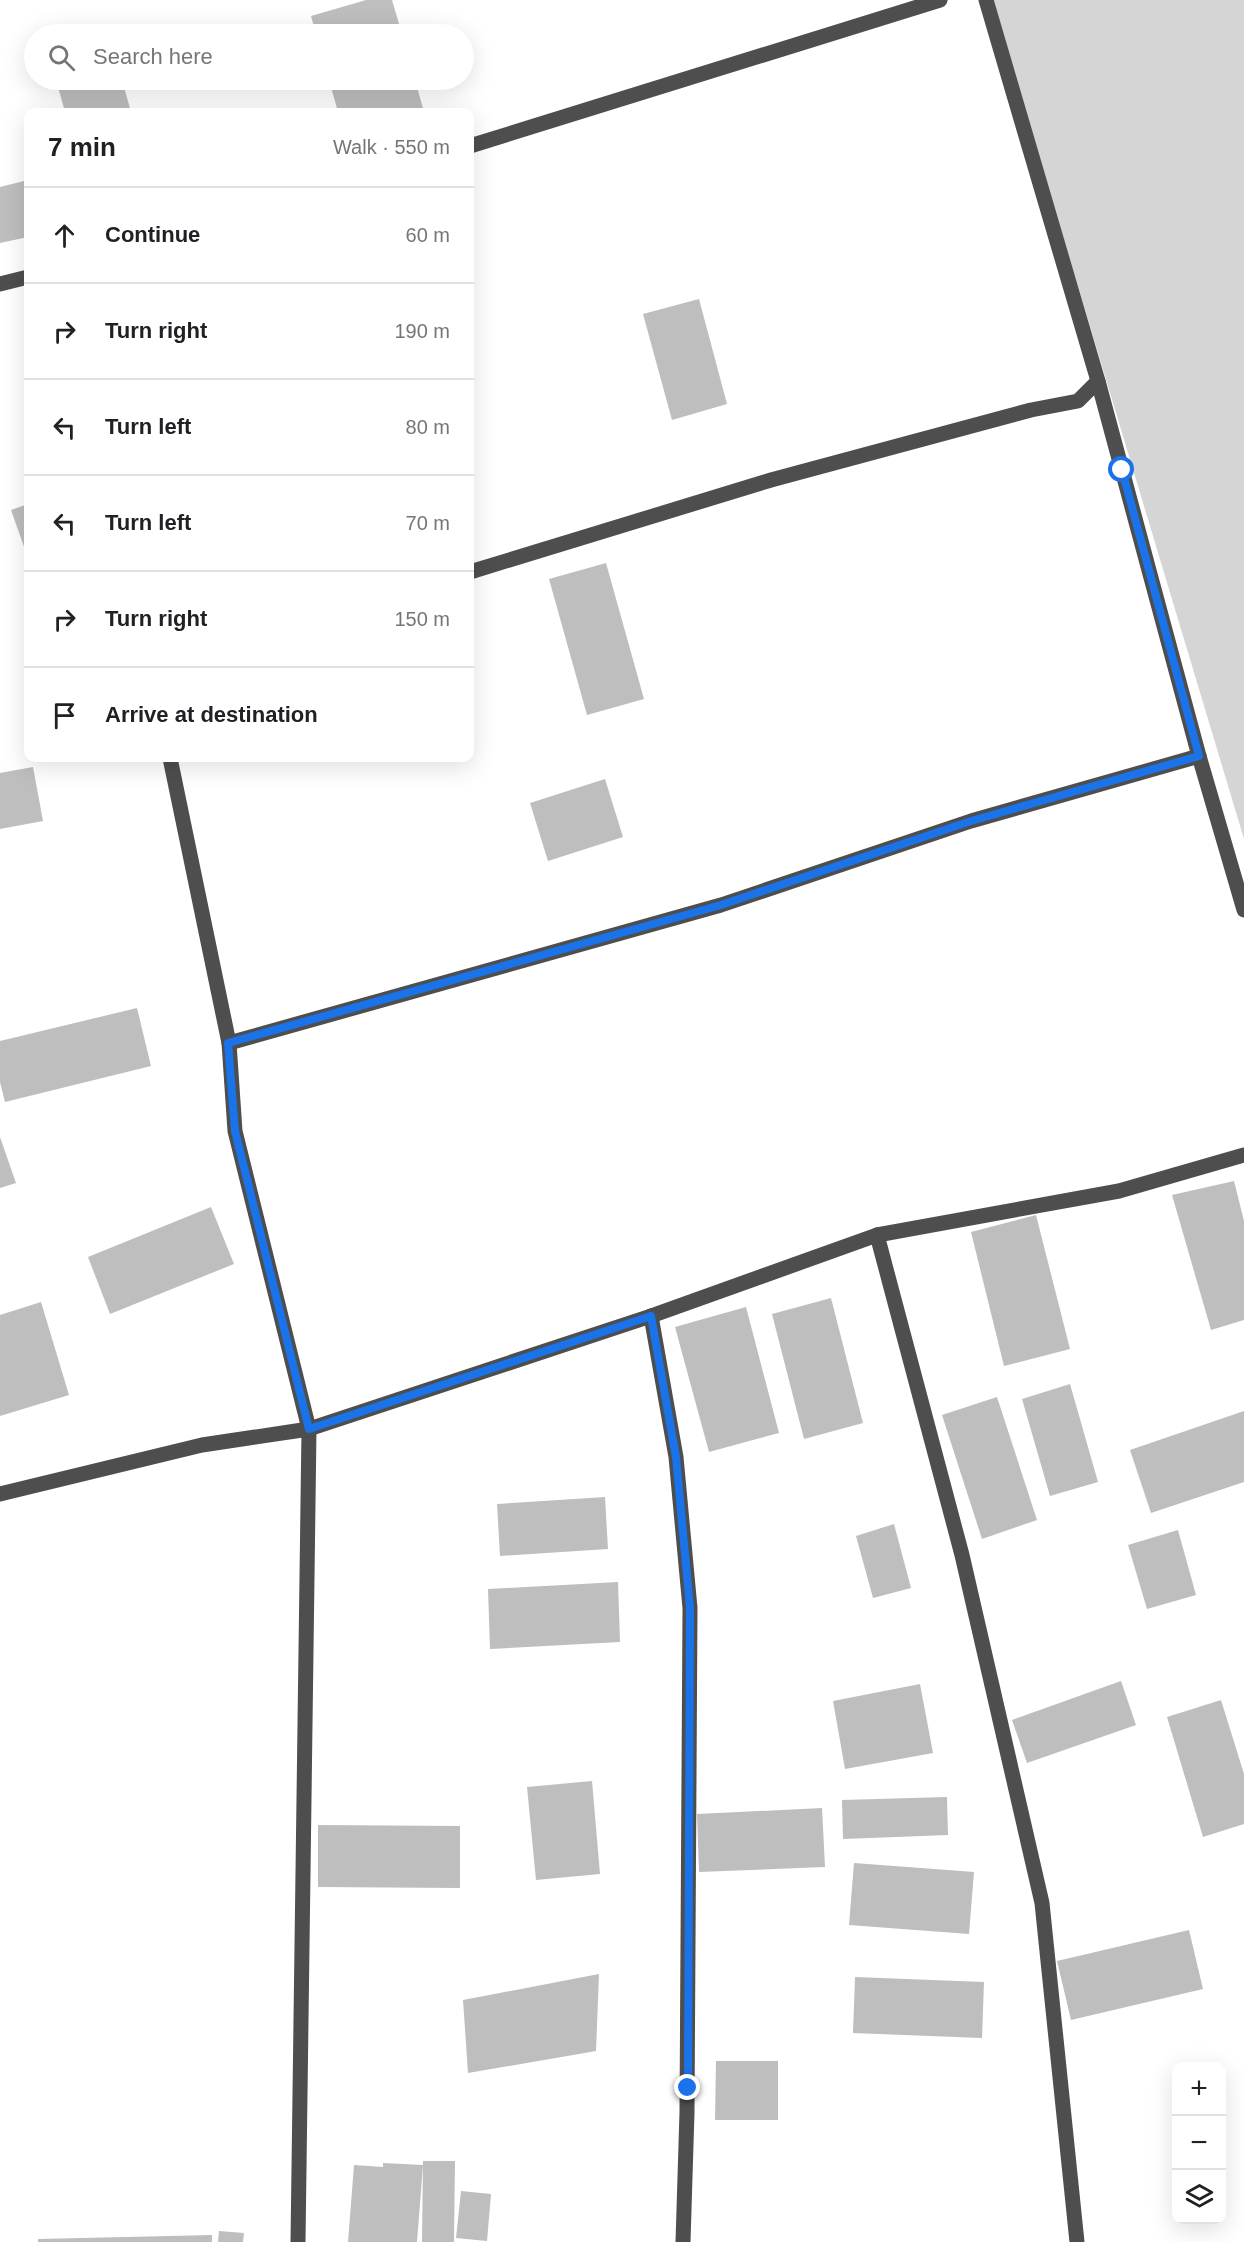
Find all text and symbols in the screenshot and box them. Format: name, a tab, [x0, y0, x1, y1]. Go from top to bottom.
search box	[24, 24, 474, 90]
icon: search	[45, 41, 78, 74]
text: Search here	[93, 44, 213, 69]
text: 7 min	[48, 132, 116, 162]
text: Walk · 550 m	[333, 136, 450, 158]
icon: ahead	[48, 219, 81, 252]
text: Continue	[105, 222, 200, 247]
text: 60 m	[406, 224, 450, 246]
icon: right	[48, 315, 81, 348]
text: Turn right	[105, 318, 207, 343]
text: 190 m	[394, 320, 450, 342]
icon: left	[48, 411, 81, 444]
text: Turn left	[105, 414, 191, 439]
text: 80 m	[406, 416, 450, 438]
route start	[1108, 456, 1134, 482]
icon: left	[48, 507, 81, 540]
text: Turn left	[105, 510, 191, 535]
text: 70 m	[406, 512, 450, 534]
icon: right	[48, 603, 81, 636]
text: Turn right	[105, 606, 207, 631]
text: 150 m	[394, 608, 450, 630]
icon: arrive	[48, 699, 81, 732]
text: Arrive at destination	[105, 702, 318, 727]
map controls	[1172, 2062, 1226, 2224]
button: +	[1172, 2062, 1226, 2116]
route end	[674, 2074, 700, 2100]
button: −	[1172, 2116, 1226, 2170]
button: layers	[1172, 2170, 1226, 2224]

